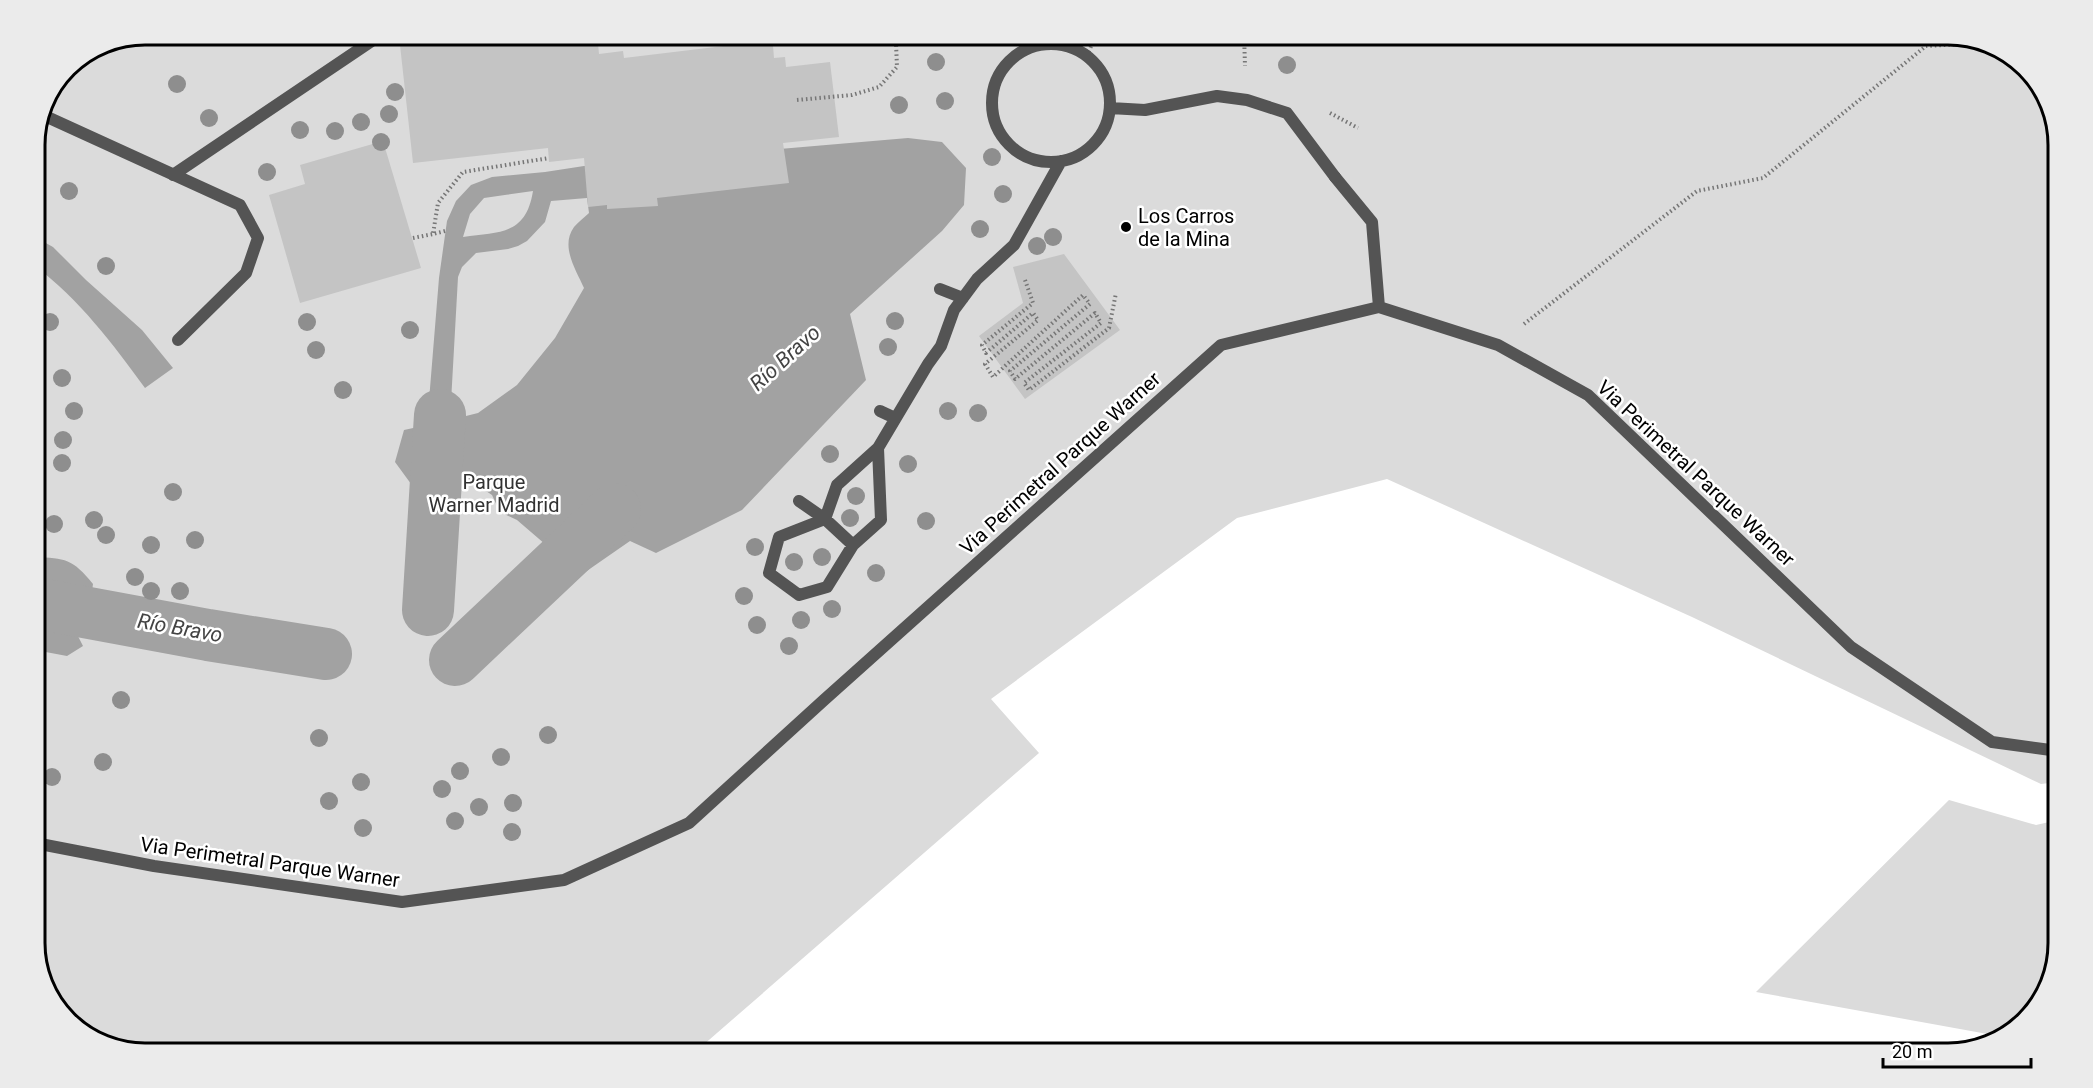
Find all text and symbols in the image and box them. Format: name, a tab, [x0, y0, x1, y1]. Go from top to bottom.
place label: Los Carros de la Mina	[1138, 204, 1234, 251]
marker: Los Carros de la Mina	[1119, 220, 1133, 234]
water label: Río Bravo	[745, 320, 825, 396]
street label: Via Perimetral Parque Warner	[955, 366, 1165, 559]
street label: Via Perimetral Parque Warner	[1592, 375, 1800, 571]
park label: Parque Warner Madrid	[428, 470, 560, 517]
water label: Río Bravo	[136, 609, 224, 647]
street label: Via Perimetral Parque Warner	[139, 832, 401, 892]
scale bar	[1883, 1031, 2032, 1069]
text: 20 m	[1892, 1041, 1932, 1062]

